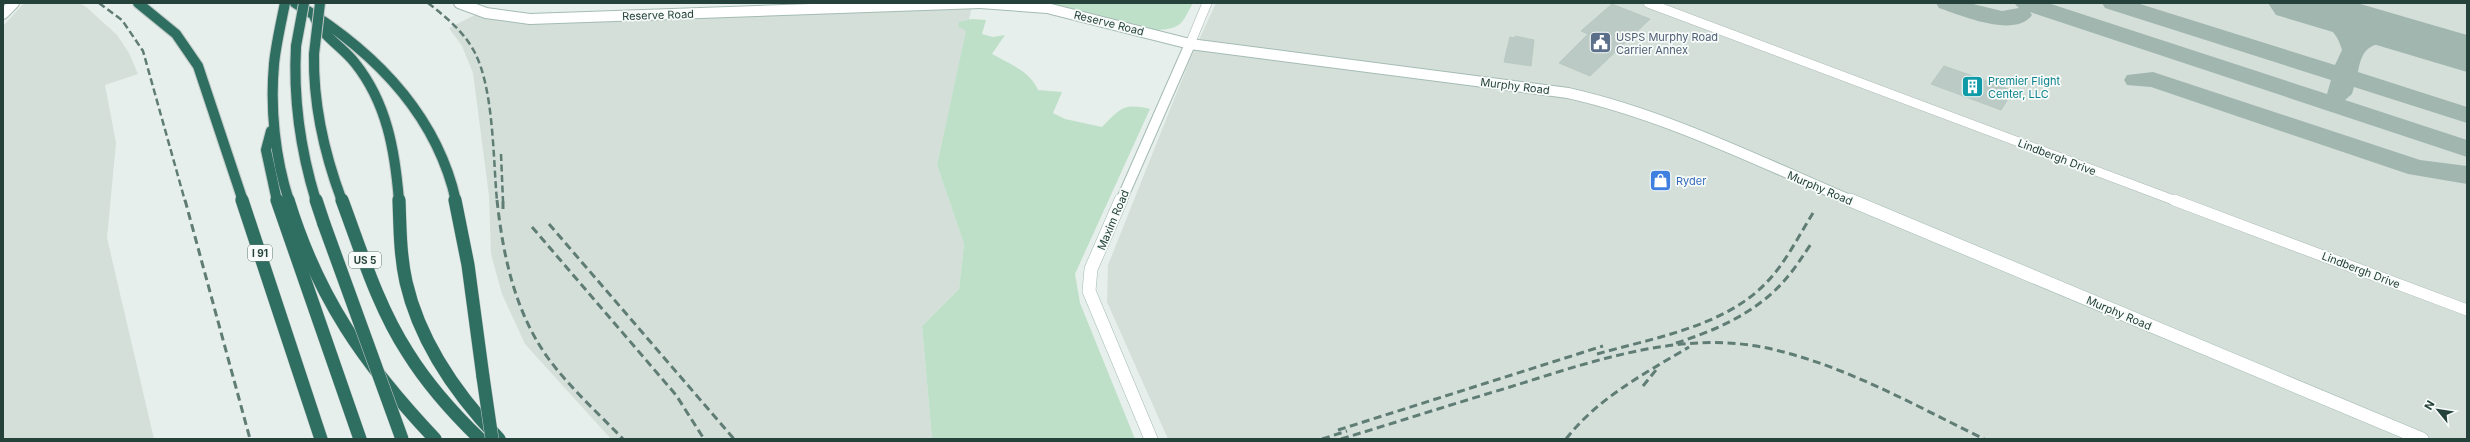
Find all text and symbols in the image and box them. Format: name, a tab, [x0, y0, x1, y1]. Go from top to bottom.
street label: Reserve Road	[622, 7, 694, 23]
street label: Reserve Road	[1072, 8, 1146, 38]
public building icon: USPS Murphy Road Carrier Annex	[1588, 30, 1614, 56]
place label: USPS Murphy Road Carrier Annex	[1616, 30, 1718, 57]
building icon: Premier Flight Center, LLC	[1959, 74, 1985, 100]
place label: Premier Flight Center, LLC	[1988, 74, 2060, 101]
street label: Murphy Road	[1480, 75, 1550, 97]
street label: Lindbergh Drive	[2016, 136, 2098, 178]
shop icon: Ryder	[1647, 168, 1673, 194]
street label: Murphy Road	[1785, 168, 1855, 208]
place label: Ryder	[1676, 174, 1706, 188]
street label: Maxim Road	[1094, 188, 1132, 252]
road number: I 91	[248, 245, 272, 261]
street label: Lindbergh Drive	[2320, 249, 2402, 291]
road number: US 5	[349, 252, 381, 268]
street label: Murphy Road	[2084, 293, 2154, 333]
north arrow	[2418, 390, 2458, 430]
text: N	[2421, 398, 2437, 412]

